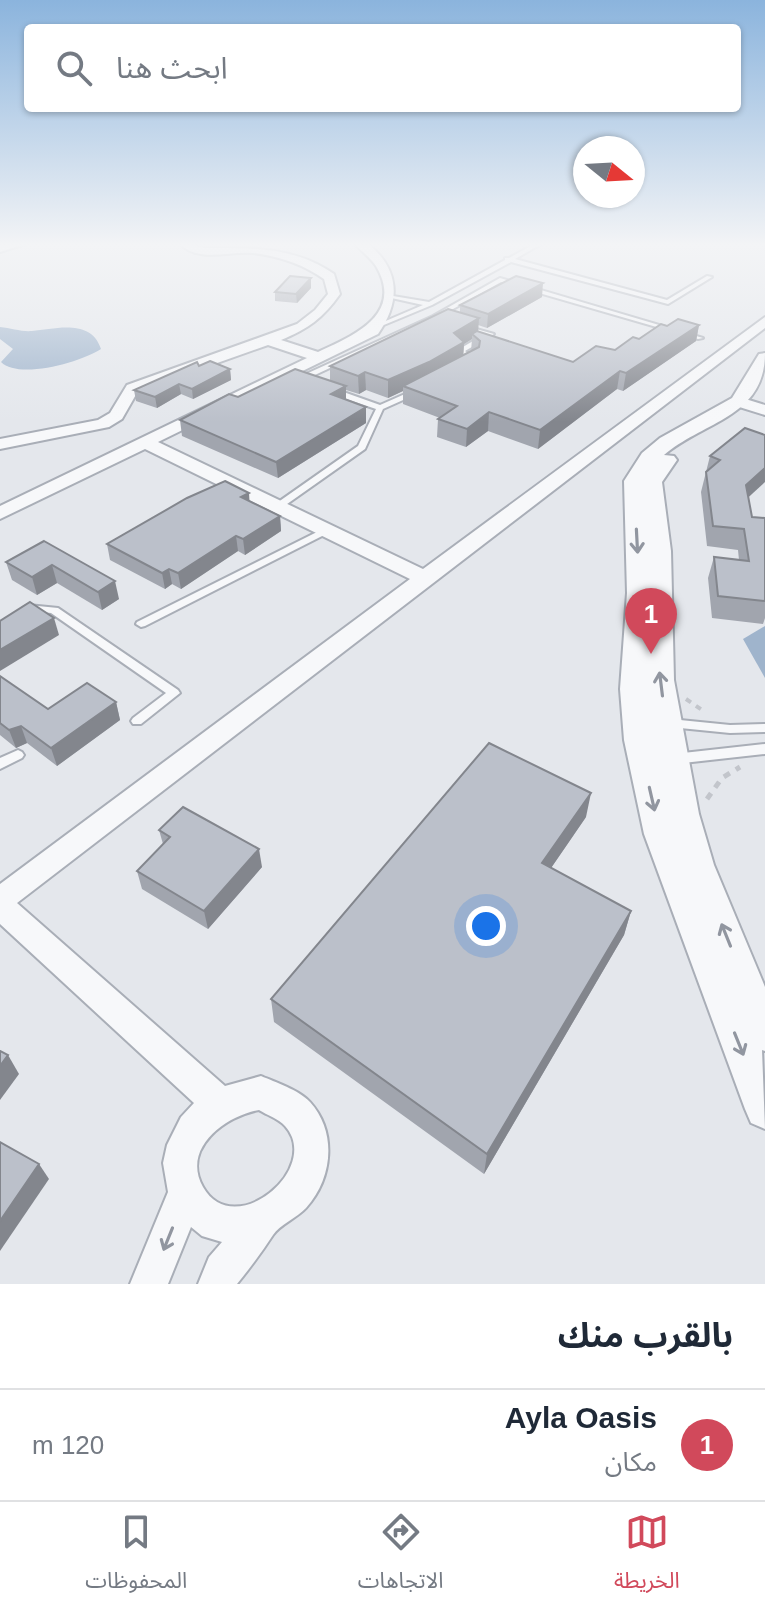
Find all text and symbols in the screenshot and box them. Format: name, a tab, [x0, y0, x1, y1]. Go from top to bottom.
search box	[24, 24, 741, 112]
icon: search	[52, 46, 96, 90]
text: ابحث هنا	[116, 51, 228, 84]
north arrow	[573, 136, 645, 208]
one-way arrow	[630, 527, 645, 554]
pin: 1	[625, 588, 677, 654]
one-way arrow	[654, 672, 669, 698]
one-way arrow	[645, 786, 660, 811]
your location	[466, 906, 506, 946]
one-way arrow	[718, 923, 732, 948]
one-way arrow	[732, 1031, 747, 1056]
one-way arrow	[160, 1226, 174, 1251]
text: بالقرب منك	[558, 1316, 733, 1354]
text: Ayla Oasis	[505, 1401, 657, 1434]
text: 120 m	[32, 1430, 104, 1460]
text: 1	[700, 1430, 714, 1460]
text: مكان	[605, 1447, 657, 1477]
tab: المحفوظات	[85, 1510, 187, 1604]
tab: الاتجاهات	[358, 1510, 444, 1604]
tab: الخريطة	[614, 1510, 680, 1604]

